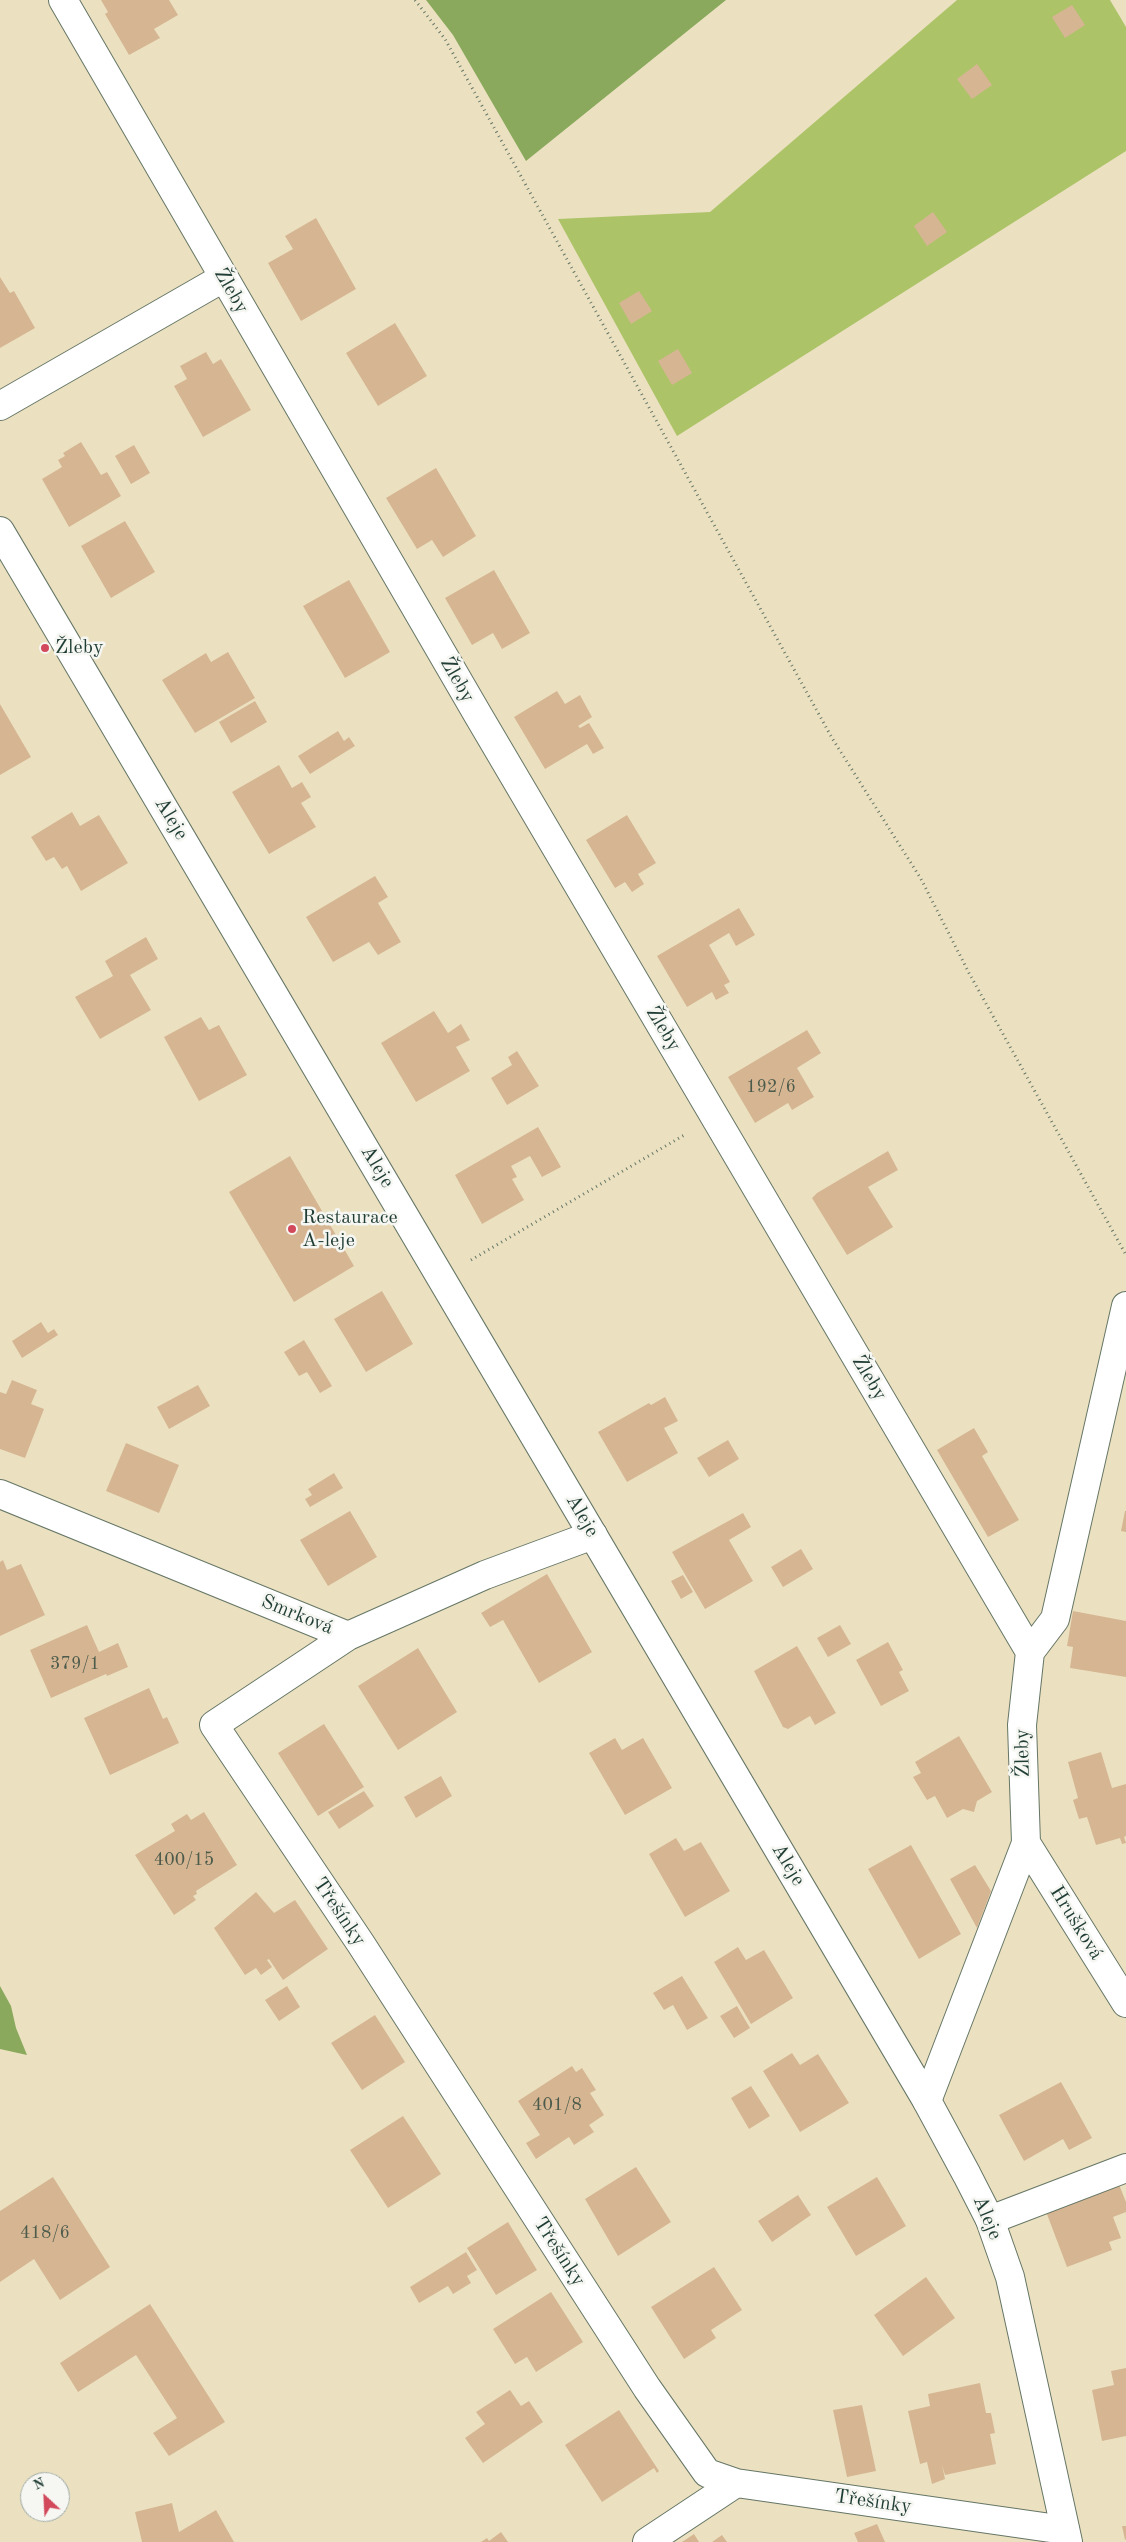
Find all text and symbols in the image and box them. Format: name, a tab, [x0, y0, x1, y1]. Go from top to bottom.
street label: Žleby	[208, 264, 254, 318]
place label: Žleby	[55, 636, 103, 660]
marker: Žleby	[39, 642, 51, 654]
street label: Žleby	[434, 653, 480, 707]
street label: Aleje	[149, 793, 193, 845]
street label: Žleby	[640, 1002, 686, 1056]
house number: 192/6	[746, 1076, 796, 1098]
street label: Aleje	[355, 1141, 399, 1193]
place label: Restaurace A-leje	[302, 1206, 398, 1253]
marker: Restaurace A-leje	[286, 1223, 298, 1235]
street label: Žleby	[846, 1351, 892, 1405]
street label: Aleje	[560, 1490, 604, 1542]
street label: Smrková	[257, 1590, 337, 1640]
house number: 379/1	[50, 1653, 100, 1675]
street label: Žleby	[1011, 1729, 1035, 1777]
street label: Aleje	[766, 1839, 810, 1891]
house number: 400/15	[154, 1849, 214, 1871]
street label: Třešínky	[307, 1873, 371, 1951]
street label: Hrušková	[1044, 1882, 1108, 1964]
house number: 401/8	[532, 2094, 582, 2116]
street label: Aleje	[967, 2192, 1007, 2244]
street label: Třešínky	[528, 2213, 590, 2291]
house number: 418/6	[20, 2222, 70, 2244]
north arrow	[20, 2472, 70, 2522]
text: N	[31, 2476, 47, 2493]
street label: Třešínky	[833, 2485, 913, 2519]

